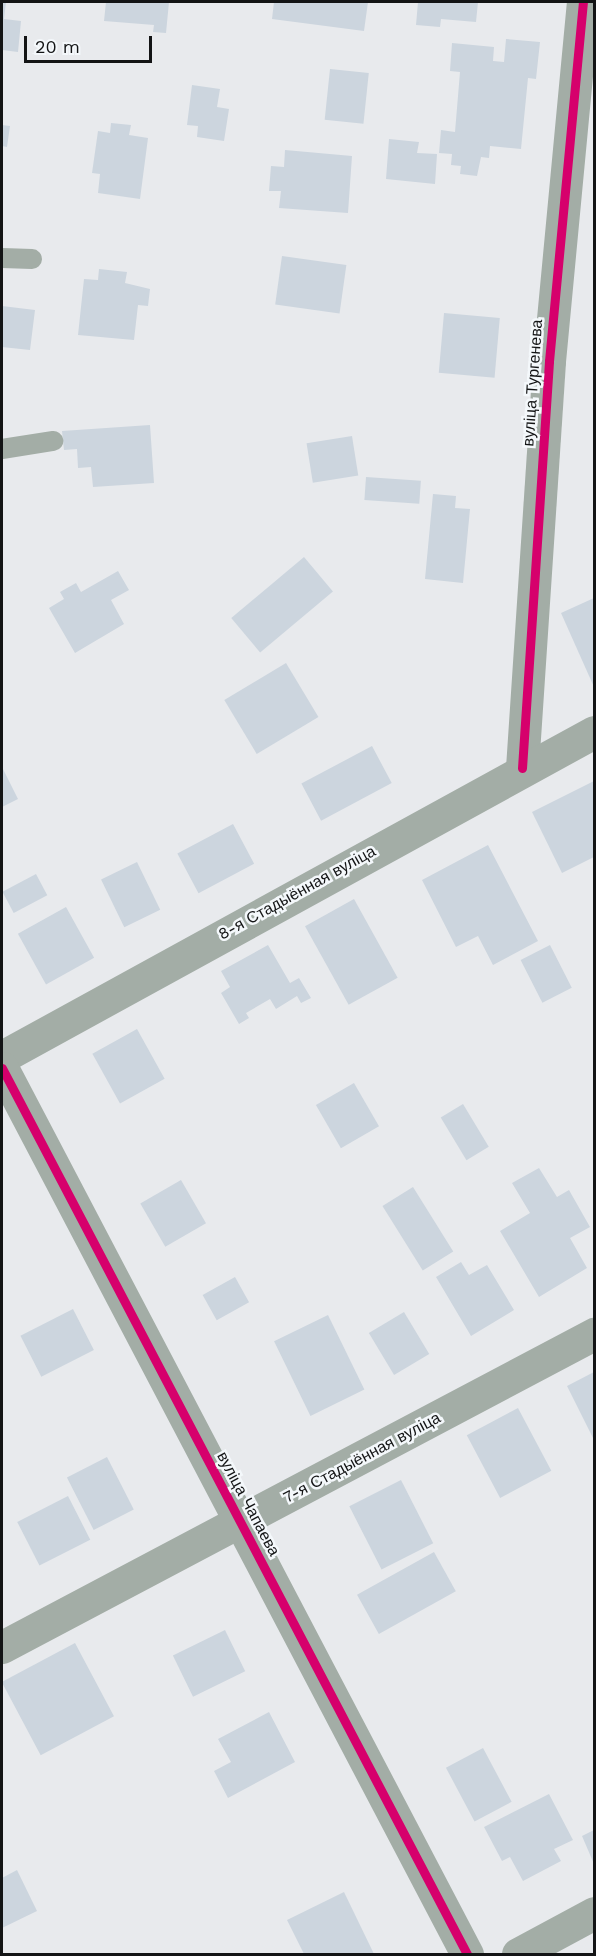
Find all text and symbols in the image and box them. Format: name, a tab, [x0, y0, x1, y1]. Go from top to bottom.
scale bar	[27, 24, 154, 62]
text: 20 m	[35, 36, 80, 57]
street label: вуліца Тургенева	[519, 319, 547, 447]
street label: 8-я Стадыённая вуліца	[215, 842, 379, 944]
street label: 7-я Стадыённая вуліца	[280, 1408, 444, 1508]
street label: вуліца Чапаева	[212, 1449, 284, 1559]

